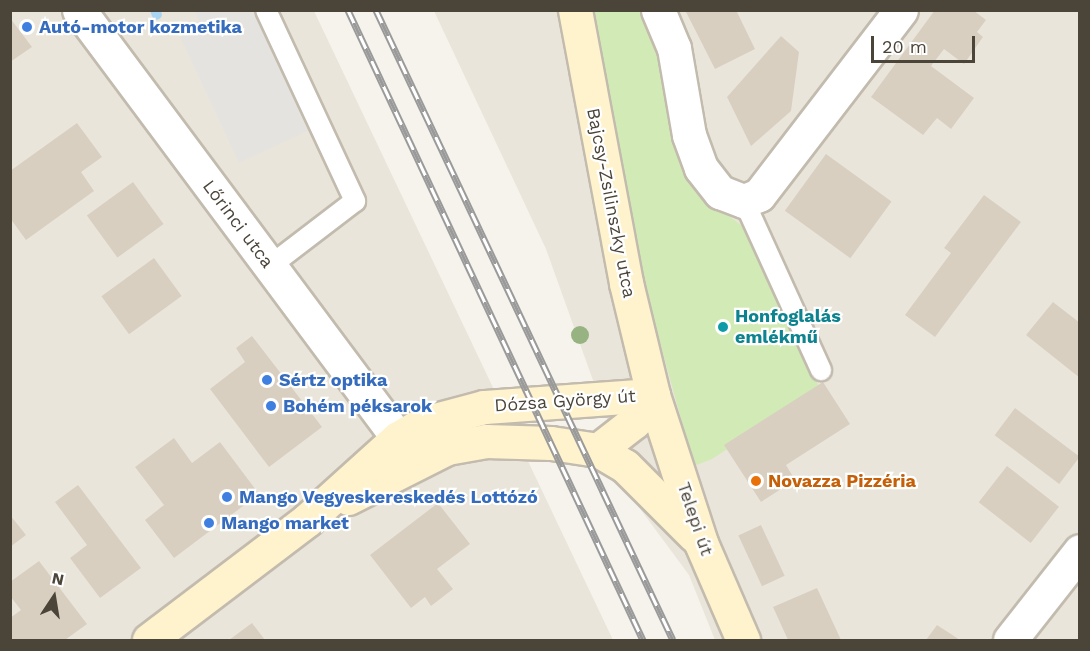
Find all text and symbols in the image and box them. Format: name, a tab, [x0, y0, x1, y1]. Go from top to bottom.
place label: Autó-motor kozmetika	[39, 16, 242, 38]
marker: Autó-motor kozmetika	[20, 20, 34, 34]
scale bar	[874, 24, 978, 62]
text: 20 m	[882, 36, 927, 57]
street label: Bajcsy-Zsilinszky utca	[582, 106, 640, 300]
street label: Lőrinci utca	[198, 176, 278, 272]
place label: Honfoglalás emlékmű	[735, 306, 841, 348]
marker: Honfoglalás emlékmű	[716, 320, 730, 334]
place label: Sértz optika	[279, 369, 388, 391]
marker: Sértz optika	[260, 373, 274, 387]
street label: Dózsa György út	[493, 385, 637, 417]
place label: Bohém péksarok	[283, 395, 432, 417]
marker: Bohém péksarok	[264, 399, 278, 413]
place label: Novazza Pizzéria	[768, 470, 916, 492]
marker: Novazza Pizzéria	[749, 474, 763, 488]
street label: Telepi út	[672, 480, 718, 558]
place label: Mango Vegyeskereskedés Lottózó	[239, 486, 538, 508]
marker: Mango Vegyeskereskedés Lottózó	[220, 490, 234, 504]
place label: Mango market	[221, 512, 349, 534]
marker: Mango market	[202, 516, 216, 530]
north arrow	[24, 567, 84, 627]
text: N	[50, 568, 66, 589]

